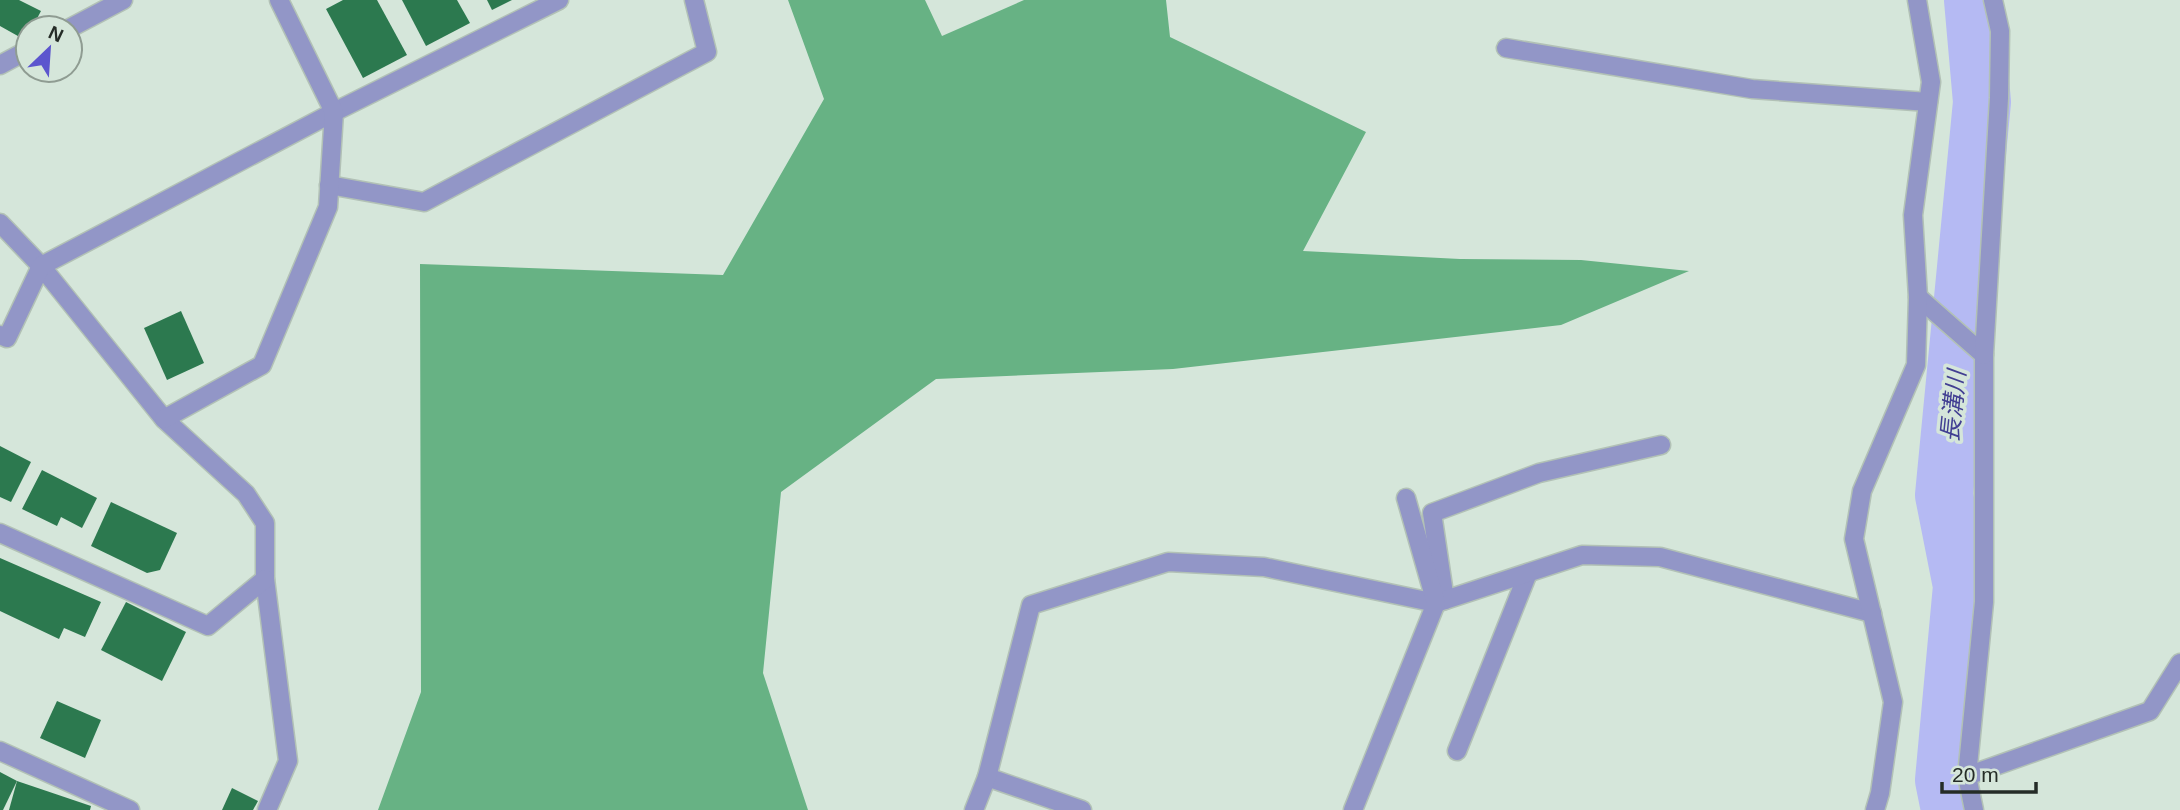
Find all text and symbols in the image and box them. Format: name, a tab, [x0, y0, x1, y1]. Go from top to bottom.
north arrow	[14, 14, 84, 84]
text: N	[45, 22, 67, 46]
water label: 長溝川	[1936, 366, 1971, 443]
scale bar	[1942, 750, 2036, 794]
text: 20 m	[1952, 763, 1999, 786]

